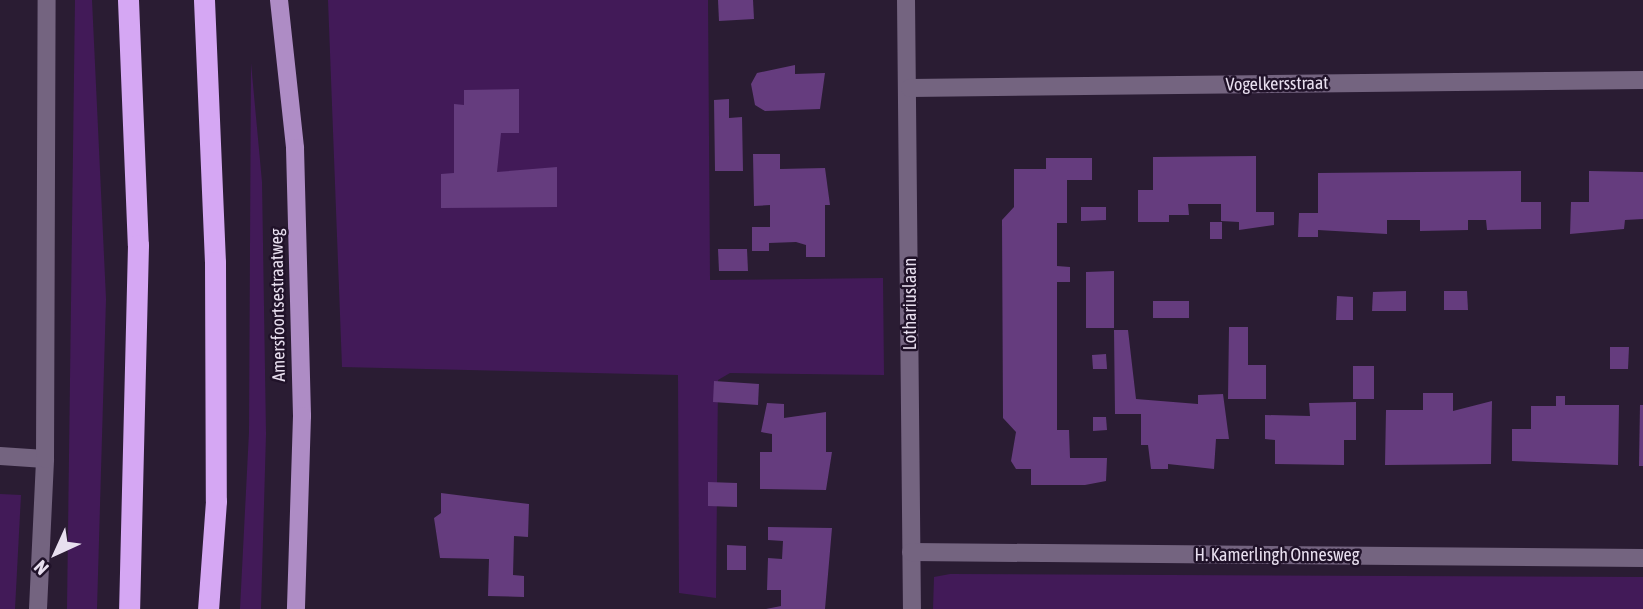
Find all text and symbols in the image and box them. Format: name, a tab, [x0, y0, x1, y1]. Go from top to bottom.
street label: Vogelkersstraat	[1225, 72, 1329, 96]
street label: Amersfoortsestraatweg	[266, 228, 290, 382]
street label: Lothariuslaan	[899, 258, 921, 350]
north arrow	[21, 518, 91, 588]
street label: H. Kamerlingh Onnesweg	[1195, 544, 1359, 566]
text: N	[29, 556, 53, 580]

